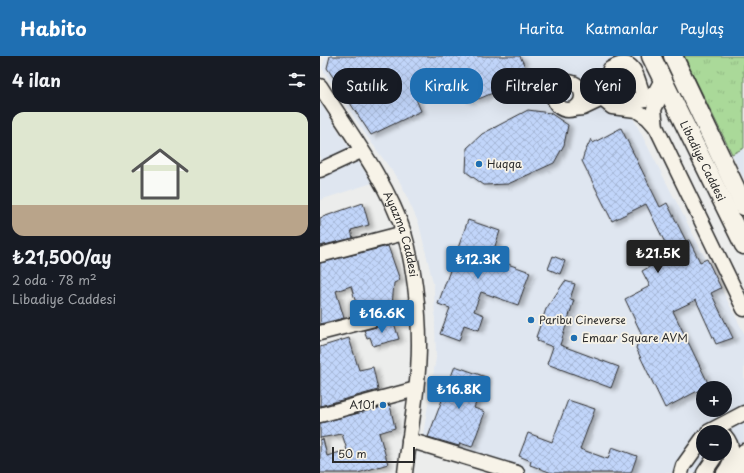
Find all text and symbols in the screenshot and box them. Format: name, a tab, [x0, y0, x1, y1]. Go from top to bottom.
text: Habito	[20, 14, 87, 42]
text: Harita	[519, 18, 564, 39]
text: Katmanlar	[586, 18, 658, 39]
text: Paylaş	[680, 18, 724, 39]
text: 4 ilan	[12, 67, 61, 93]
chip: Satılık	[332, 68, 402, 104]
chip: Kiralık	[410, 68, 483, 104]
chip: Filtreler	[491, 68, 572, 104]
chip: Yeni	[580, 68, 636, 104]
icon: filters	[286, 69, 308, 91]
street label: Libadiye Caddesi	[676, 117, 730, 204]
icon: home	[124, 138, 196, 210]
place label: Huqqa	[487, 155, 522, 172]
marker: Huqqa	[474, 159, 484, 169]
street label: Ayazma Caddesi	[379, 188, 423, 278]
pin: ₺21.5K	[625, 240, 691, 274]
text: ₺21.5K	[635, 243, 681, 262]
text: ₺21,500/ay	[12, 244, 111, 270]
pin: ₺12.3K	[445, 246, 511, 280]
text: ₺12.3K	[455, 249, 501, 268]
text: 2 oda · 78 m²	[12, 270, 97, 289]
text: Libadiye Caddesi	[12, 289, 116, 308]
pin: ₺16.6K	[349, 300, 415, 334]
text: ₺16.6K	[359, 303, 405, 322]
place label: Paribu Cineverse	[539, 311, 626, 328]
marker: Paribu Cineverse	[526, 315, 536, 325]
place label: Emaar Square AVM	[582, 329, 688, 346]
marker: Emaar Square AVM	[569, 333, 579, 343]
pin: ₺16.8K	[426, 376, 492, 410]
text: ₺16.8K	[436, 379, 482, 398]
map controls	[696, 381, 732, 461]
button: +	[696, 381, 732, 417]
place label: A101	[350, 396, 375, 413]
marker: A101	[378, 400, 388, 410]
button: −	[696, 425, 732, 461]
scale bar	[332, 445, 415, 464]
text: 50 m	[338, 445, 367, 462]

